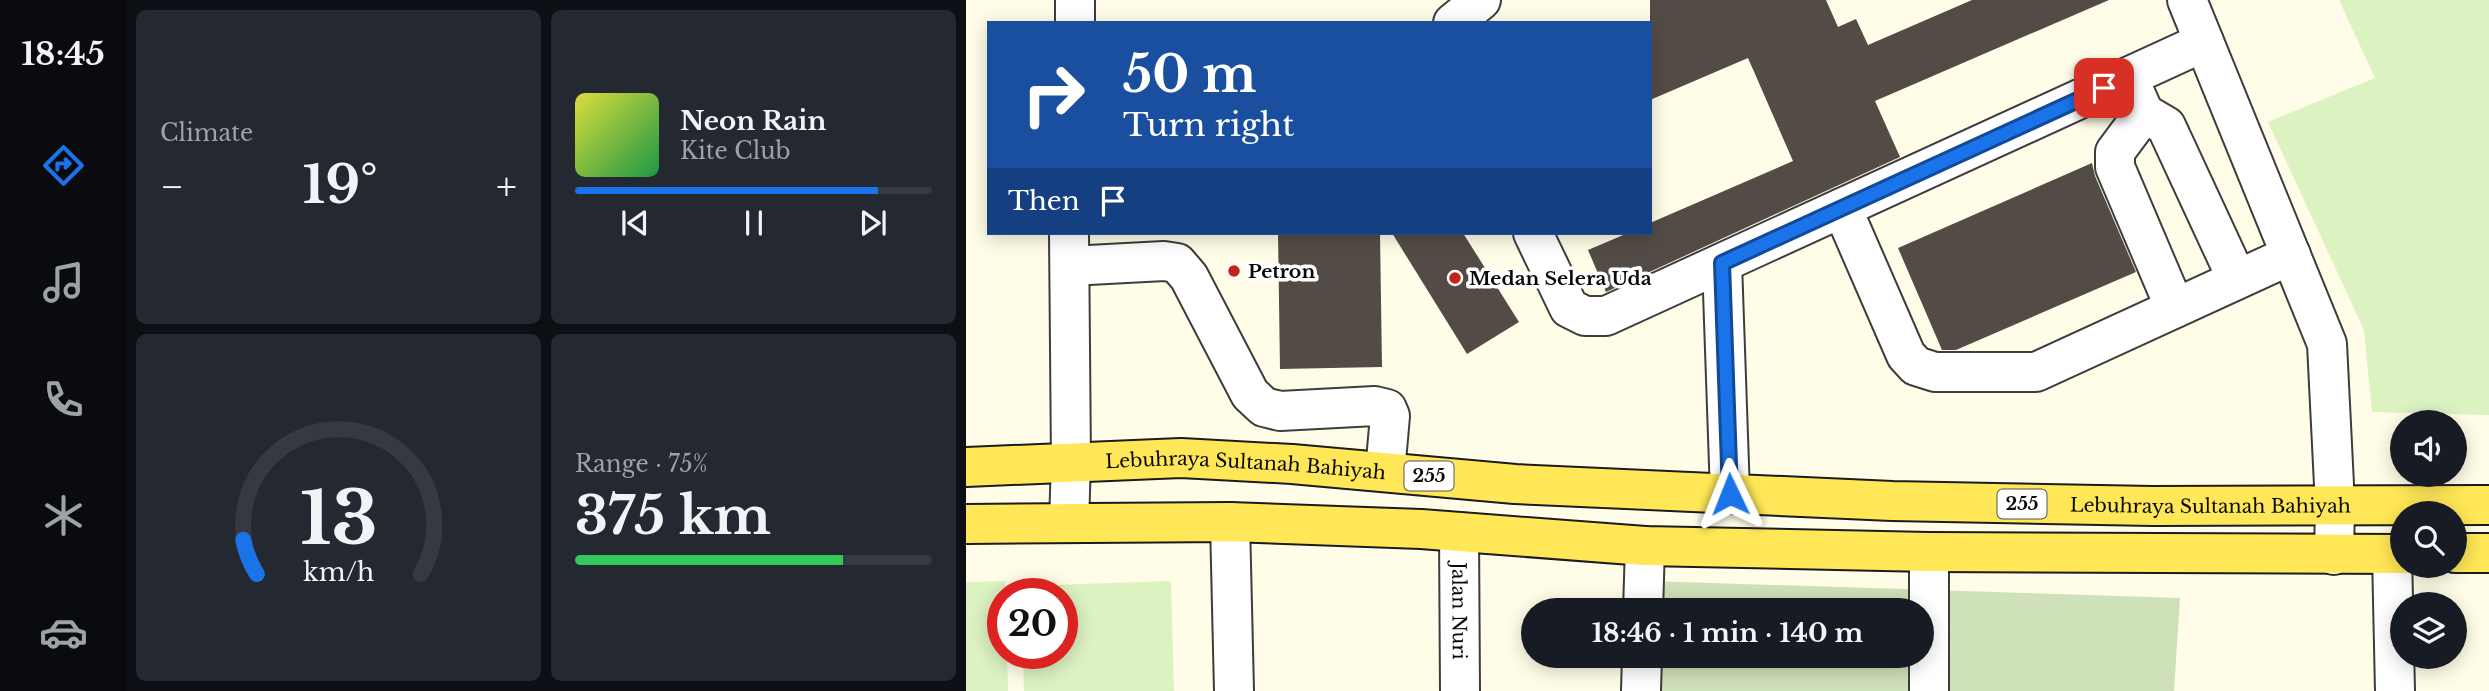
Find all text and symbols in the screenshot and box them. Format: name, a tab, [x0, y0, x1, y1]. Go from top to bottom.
text: 18:45	[21, 34, 105, 74]
text: 50 m	[1123, 44, 1256, 105]
icon: right	[1008, 49, 1099, 140]
pin	[2074, 58, 2134, 118]
icon: arrive	[2085, 69, 2123, 107]
text: Neon Rain	[680, 105, 826, 137]
text: Turn right	[1123, 105, 1294, 145]
text: Climate	[160, 119, 253, 147]
text: Kite Club	[680, 137, 791, 165]
icon: directions	[39, 141, 88, 190]
text: 19°	[303, 153, 378, 217]
text: −	[160, 163, 184, 210]
text: +	[496, 163, 517, 210]
icon: arrive	[1094, 182, 1132, 220]
text: Then	[1008, 185, 1080, 217]
icon: previous	[616, 204, 654, 242]
icon: pause	[735, 204, 773, 242]
icon: next	[854, 204, 892, 242]
icon: music	[39, 258, 88, 307]
place label: Petron	[1248, 260, 1315, 283]
marker: Petron	[1226, 263, 1242, 279]
place label: Medan Selera Uda	[1469, 267, 1652, 290]
marker: Medan Selera Uda	[1447, 270, 1463, 286]
icon: phone	[39, 375, 88, 424]
map controls	[2390, 410, 2467, 669]
button: sound	[2390, 410, 2467, 487]
street label: Lebuhraya Sultanah Bahiyah	[1105, 446, 1387, 484]
text: Range · 75%	[575, 450, 708, 478]
position arrow	[1693, 457, 1767, 531]
road number: 255	[1404, 462, 1454, 490]
text: 13	[299, 473, 378, 564]
text: 375 km	[575, 484, 771, 548]
road number: 255	[1998, 490, 2046, 518]
icon: climate	[39, 491, 88, 540]
street label: Lebuhraya Sultanah Bahiyah	[2070, 493, 2351, 518]
button: search	[2390, 501, 2467, 578]
text: km/h	[303, 556, 374, 587]
street label: Jalan Nuri	[1448, 559, 1471, 660]
speed limit sign: 20	[987, 578, 1078, 669]
button: layers	[2390, 592, 2467, 669]
icon: car	[39, 608, 88, 657]
text: 18:46 · 1 min · 140 m	[1592, 617, 1863, 649]

